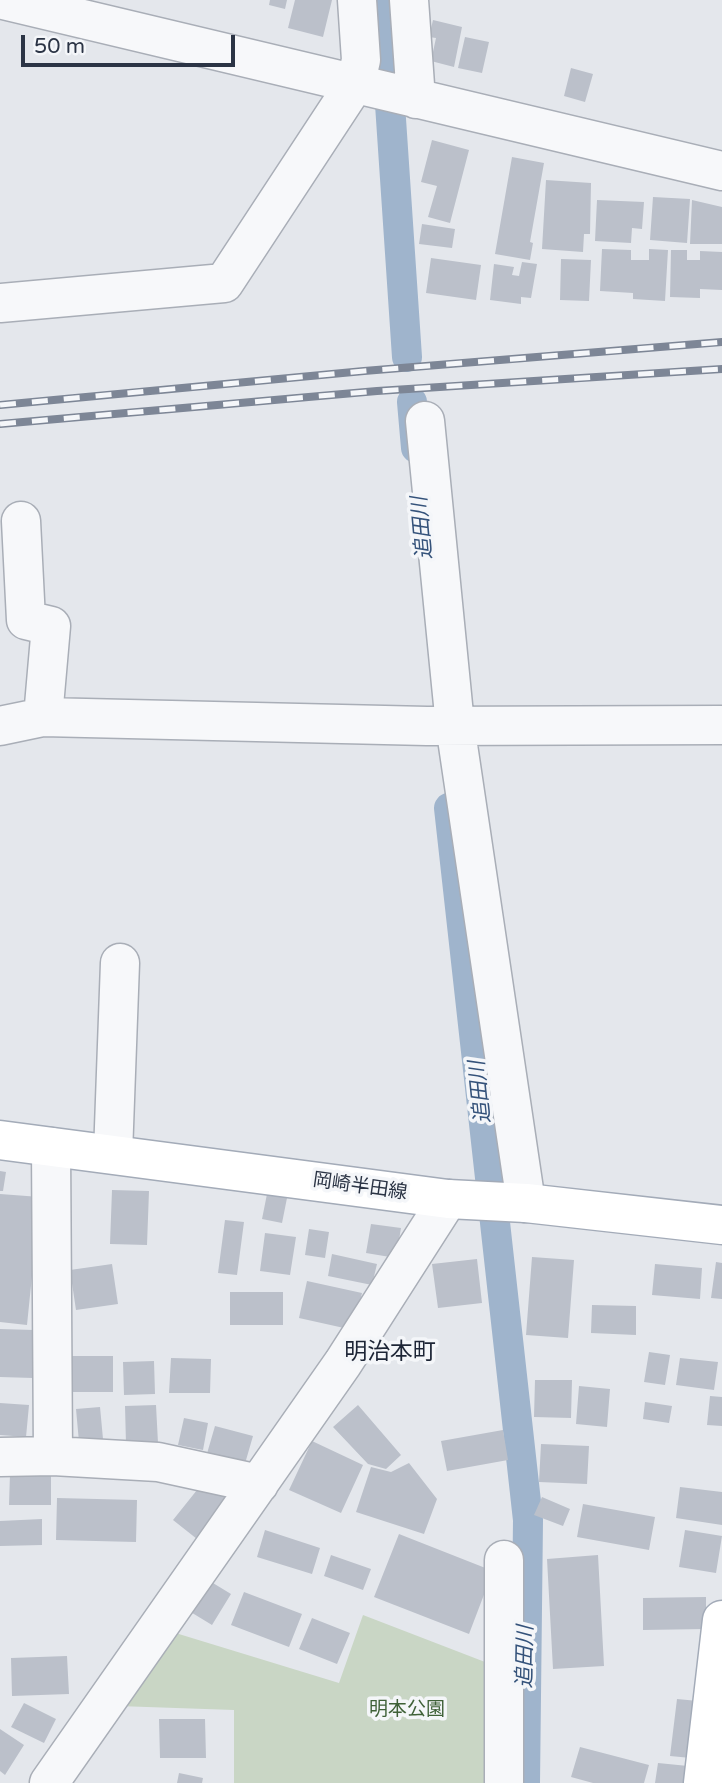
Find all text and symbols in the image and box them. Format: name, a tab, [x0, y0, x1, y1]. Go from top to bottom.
scale bar	[24, 21, 238, 65]
text: 50 m	[34, 34, 85, 59]
water label: 追田川	[408, 496, 438, 560]
water label: 追田川	[465, 1059, 497, 1125]
street label: 岡崎半田線	[311, 1169, 409, 1205]
district label: 明治本町	[344, 1339, 436, 1367]
water label: 追田川	[513, 1625, 539, 1689]
park label: 明本公園	[369, 1699, 445, 1721]

